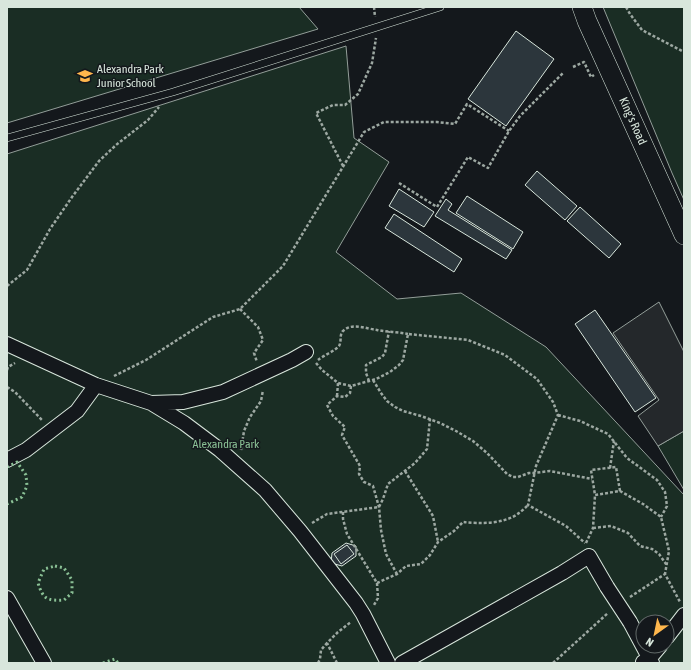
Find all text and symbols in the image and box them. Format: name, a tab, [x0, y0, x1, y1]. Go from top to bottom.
place label: Alexandra Park Junior School	[97, 62, 164, 90]
school or university icon: Alexandra Park Junior School	[76, 67, 94, 85]
street label: King's Road	[616, 95, 650, 147]
park label: Alexandra Park	[193, 437, 260, 451]
north arrow	[635, 614, 675, 654]
text: N	[644, 636, 656, 649]

